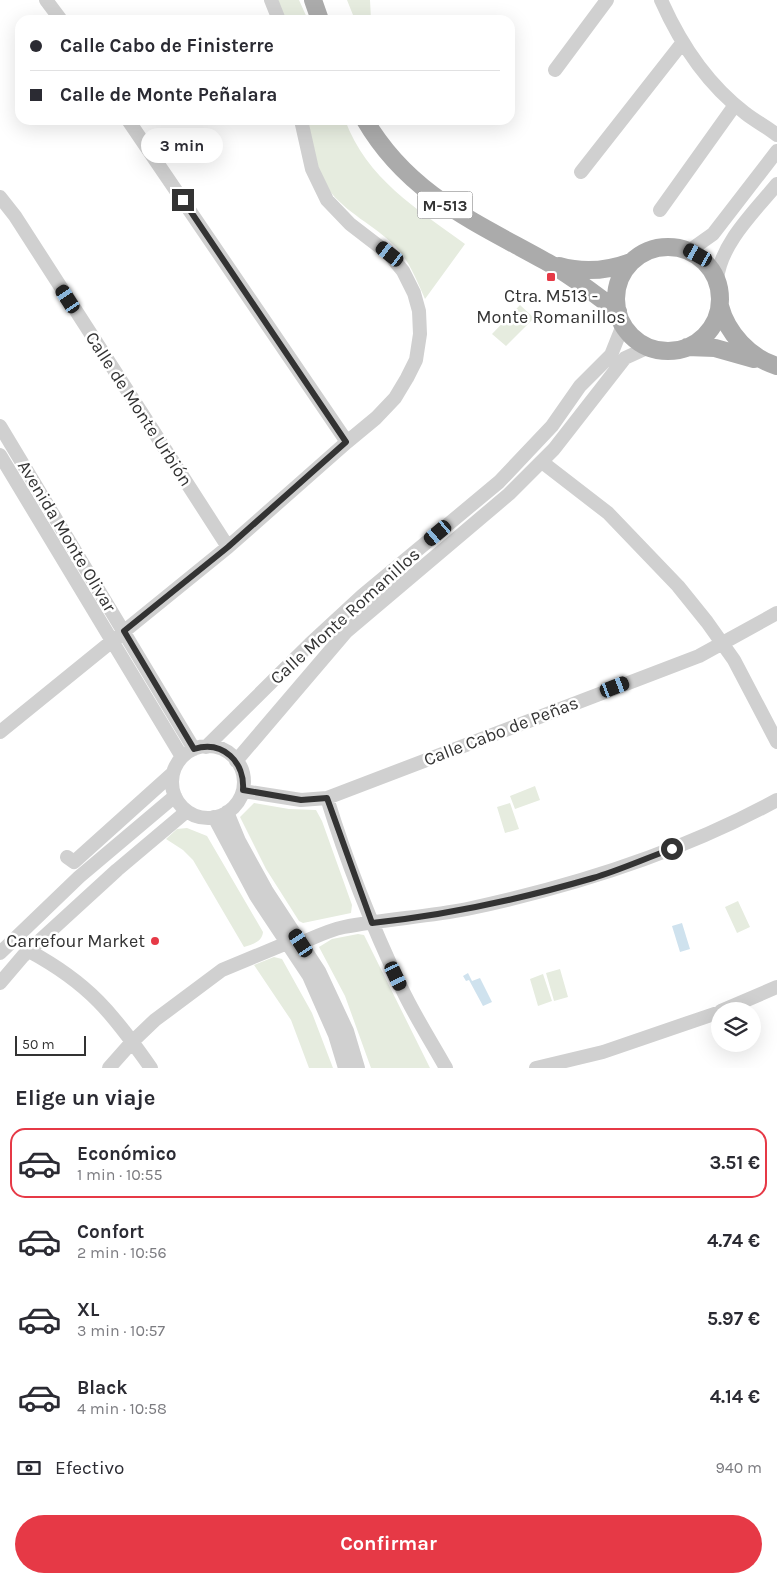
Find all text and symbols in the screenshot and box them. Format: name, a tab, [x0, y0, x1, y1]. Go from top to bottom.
text: Calle Cabo de Finisterre	[60, 35, 274, 57]
text: Calle de Monte Peñalara	[60, 84, 277, 106]
callout: 3 min	[142, 128, 224, 162]
text: 3 min	[160, 136, 204, 155]
route end	[172, 189, 194, 211]
road number: M-513	[418, 192, 472, 218]
car	[373, 239, 406, 269]
car	[681, 241, 714, 269]
marker: Ctra. M513 - Monte Romanillos	[545, 271, 557, 283]
car	[53, 282, 82, 316]
place label: Ctra. M513 - Monte Romanillos	[476, 285, 626, 328]
street label: Calle de Monte Urbión	[81, 328, 197, 490]
street label: Avenida Monte Olivar	[13, 456, 121, 616]
car	[421, 518, 454, 548]
street label: Calle Monte Romanillos	[266, 543, 424, 689]
car	[598, 675, 631, 699]
street label: Calle Cabo de Peñas	[421, 691, 581, 771]
route start	[661, 838, 683, 860]
car	[286, 926, 315, 960]
place label: Carrefour Market	[6, 930, 145, 952]
marker: Carrefour Market	[149, 935, 161, 947]
car	[382, 959, 409, 993]
map controls	[711, 1002, 761, 1052]
button: layers	[711, 1002, 761, 1052]
scale bar	[15, 1033, 86, 1056]
text: 50 m	[22, 1036, 55, 1053]
text: Elige un viaje	[15, 1085, 155, 1111]
icon: car	[17, 1141, 62, 1186]
text: Económico	[77, 1143, 177, 1165]
text: 3.51 €	[709, 1152, 760, 1174]
text: 1 min · 10:55	[77, 1165, 162, 1184]
icon: car	[17, 1219, 62, 1264]
text: Confort	[77, 1221, 144, 1243]
text: 4.74 €	[707, 1230, 760, 1252]
text: 2 min · 10:56	[77, 1243, 167, 1262]
icon: car	[17, 1297, 62, 1342]
text: XL	[77, 1299, 99, 1321]
text: 5.97 €	[707, 1308, 760, 1330]
text: 3 min · 10:57	[77, 1321, 165, 1340]
icon: car	[17, 1375, 62, 1420]
text: Black	[77, 1377, 128, 1399]
text: 4.14 €	[710, 1386, 760, 1408]
text: 4 min · 10:58	[77, 1399, 167, 1418]
icon: cash	[15, 1454, 43, 1482]
text: Efectivo	[55, 1457, 124, 1479]
text: 940 m	[716, 1458, 762, 1477]
button: Confirmar	[15, 1515, 762, 1573]

